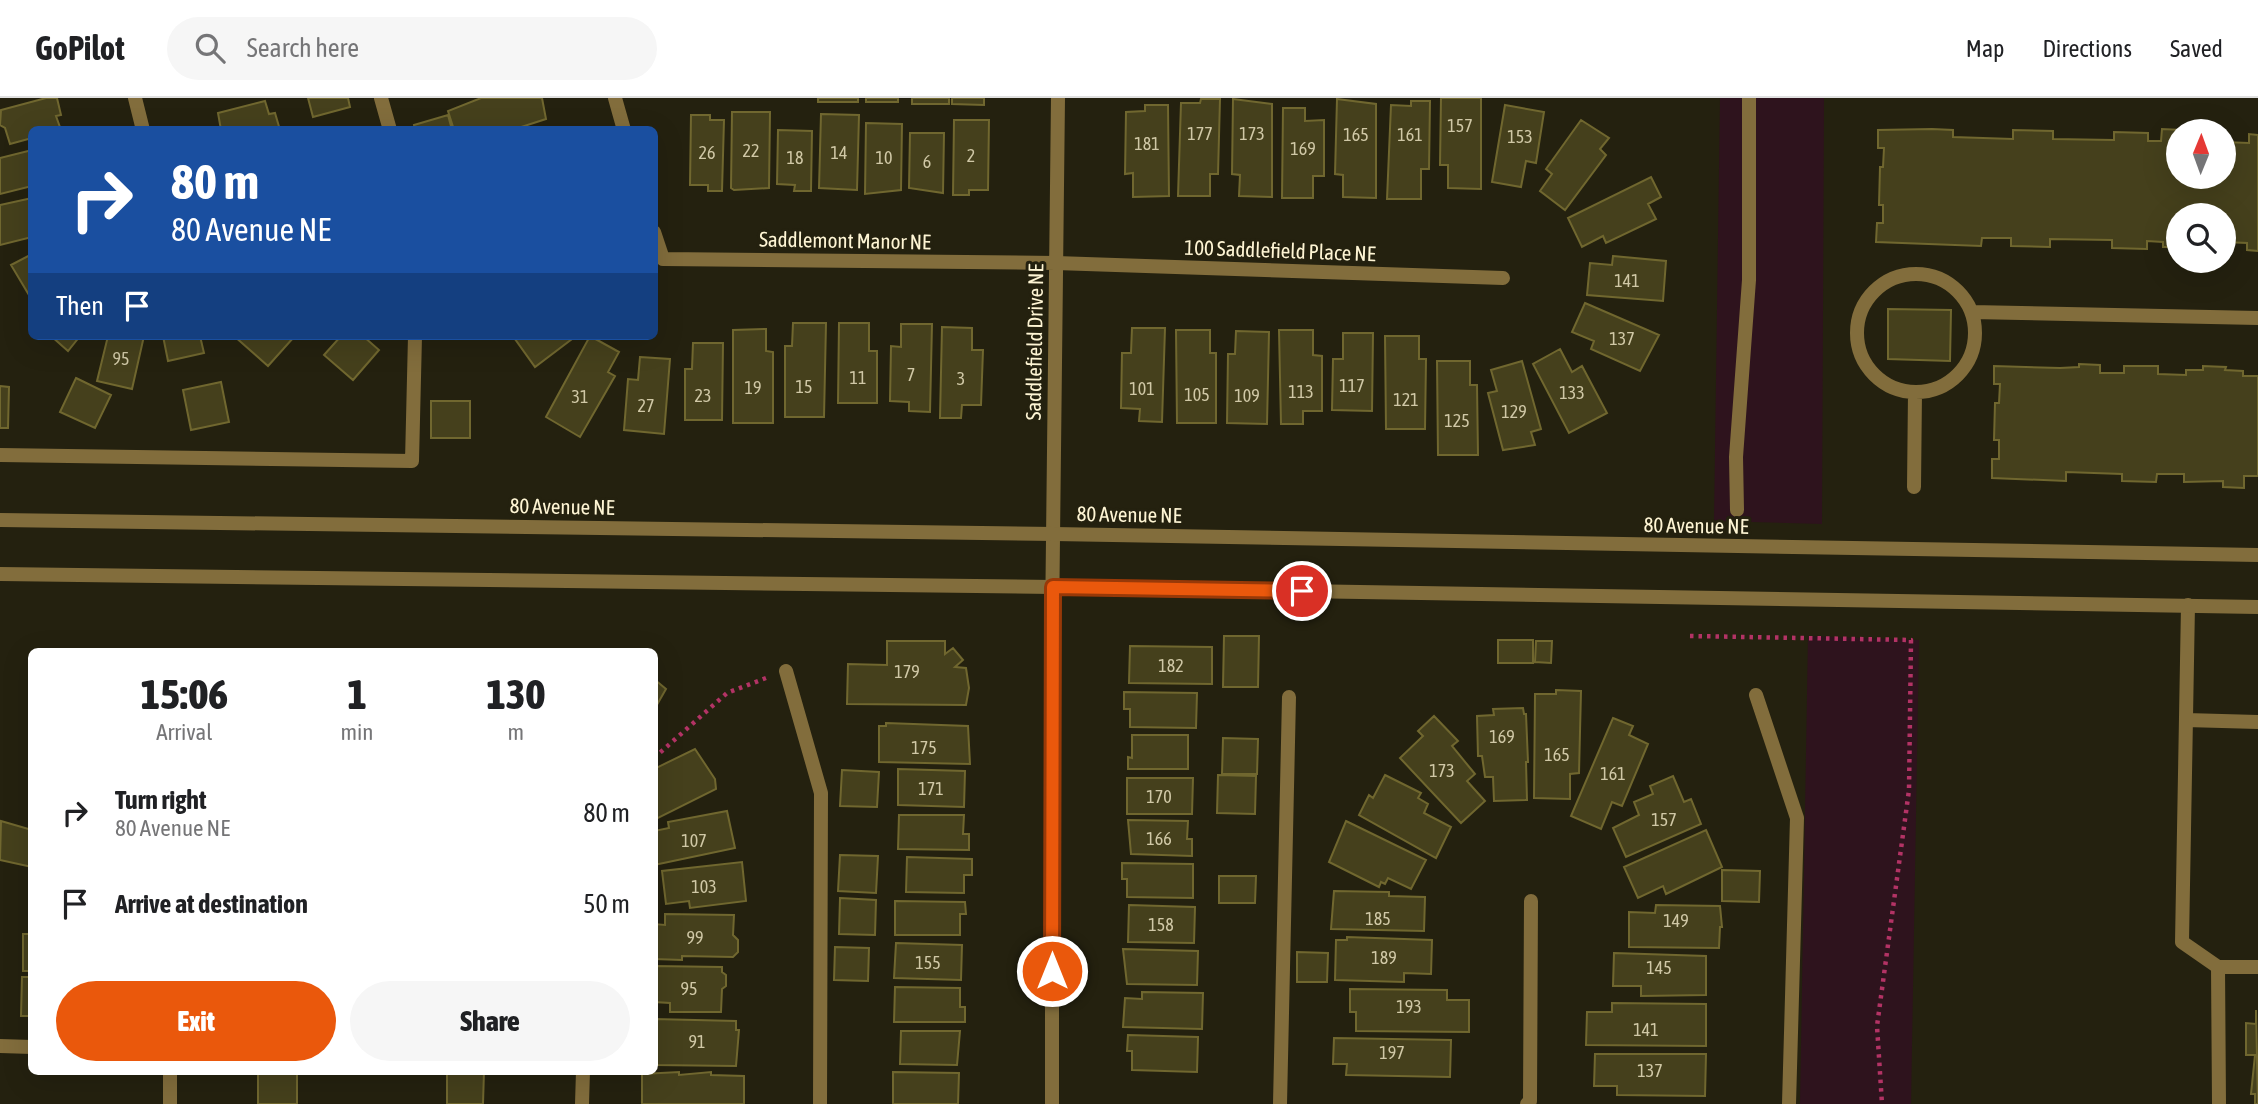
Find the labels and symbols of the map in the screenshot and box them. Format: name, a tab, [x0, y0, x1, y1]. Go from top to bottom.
house number: 157	[1447, 115, 1473, 136]
north arrow	[2166, 119, 2236, 189]
house number: 177	[1187, 123, 1213, 144]
house number: 173	[1239, 123, 1265, 144]
house number: 165	[1343, 124, 1369, 145]
house number: 161	[1397, 124, 1423, 145]
house number: 153	[1507, 126, 1533, 147]
house number: 181	[1134, 133, 1160, 154]
house number: 169	[1290, 138, 1316, 159]
house number: 22	[743, 140, 759, 161]
house number: 26	[699, 142, 715, 163]
house number: 14	[831, 142, 847, 163]
house number: 2	[967, 145, 975, 166]
house number: 18	[787, 147, 803, 168]
house number: 10	[876, 147, 892, 168]
house number: 6	[923, 151, 931, 172]
street label: Saddlemont Manor NE	[759, 227, 931, 253]
street label: 100 Saddlefield Place NE	[1184, 235, 1376, 265]
street label: Saddlefield Drive NE	[1021, 263, 1047, 421]
house number: 141	[1614, 270, 1640, 291]
house number: 137	[1609, 328, 1635, 349]
house number: 95	[113, 348, 129, 369]
house number: 7	[907, 364, 915, 385]
house number: 11	[850, 367, 866, 388]
house number: 3	[957, 368, 965, 389]
house number: 117	[1339, 375, 1365, 396]
house number: 15	[796, 376, 812, 397]
house number: 19	[745, 377, 761, 398]
house number: 101	[1129, 378, 1155, 399]
house number: 113	[1288, 381, 1314, 402]
house number: 133	[1559, 382, 1585, 403]
house number: 105	[1184, 384, 1210, 405]
house number: 23	[695, 385, 711, 406]
house number: 109	[1234, 385, 1260, 406]
house number: 31	[572, 386, 588, 407]
house number: 121	[1393, 389, 1419, 410]
house number: 27	[638, 395, 654, 416]
house number: 129	[1501, 401, 1527, 422]
house number: 125	[1444, 410, 1470, 431]
street label: 80 Avenue NE	[509, 493, 615, 519]
street label: 80 Avenue NE	[1076, 501, 1182, 527]
street label: 80 Avenue NE	[1643, 512, 1749, 538]
pin	[1272, 561, 1332, 621]
house number: 182	[1158, 655, 1184, 676]
house number: 179	[894, 661, 920, 682]
house number: 169	[1489, 726, 1515, 747]
house number: 175	[911, 737, 937, 758]
house number: 165	[1544, 744, 1570, 765]
house number: 173	[1429, 760, 1455, 781]
house number: 161	[1600, 763, 1626, 784]
house number: 171	[918, 778, 944, 799]
house number: 170	[1146, 786, 1172, 807]
house number: 157	[1651, 809, 1677, 830]
house number: 166	[1146, 828, 1172, 849]
house number: 107	[681, 830, 707, 851]
house number: 103	[691, 876, 717, 897]
house number: 185	[1365, 908, 1391, 929]
house number: 149	[1663, 910, 1689, 931]
house number: 158	[1148, 914, 1174, 935]
house number: 99	[687, 927, 703, 948]
position arrow	[1015, 934, 1089, 1008]
house number: 189	[1371, 947, 1397, 968]
house number: 155	[915, 952, 941, 973]
house number: 145	[1646, 957, 1672, 978]
house number: 95	[681, 978, 697, 999]
house number: 193	[1396, 996, 1422, 1017]
house number: 141	[1633, 1019, 1659, 1040]
house number: 91	[689, 1031, 705, 1052]
house number: 197	[1379, 1042, 1405, 1063]
house number: 137	[1637, 1060, 1663, 1081]

